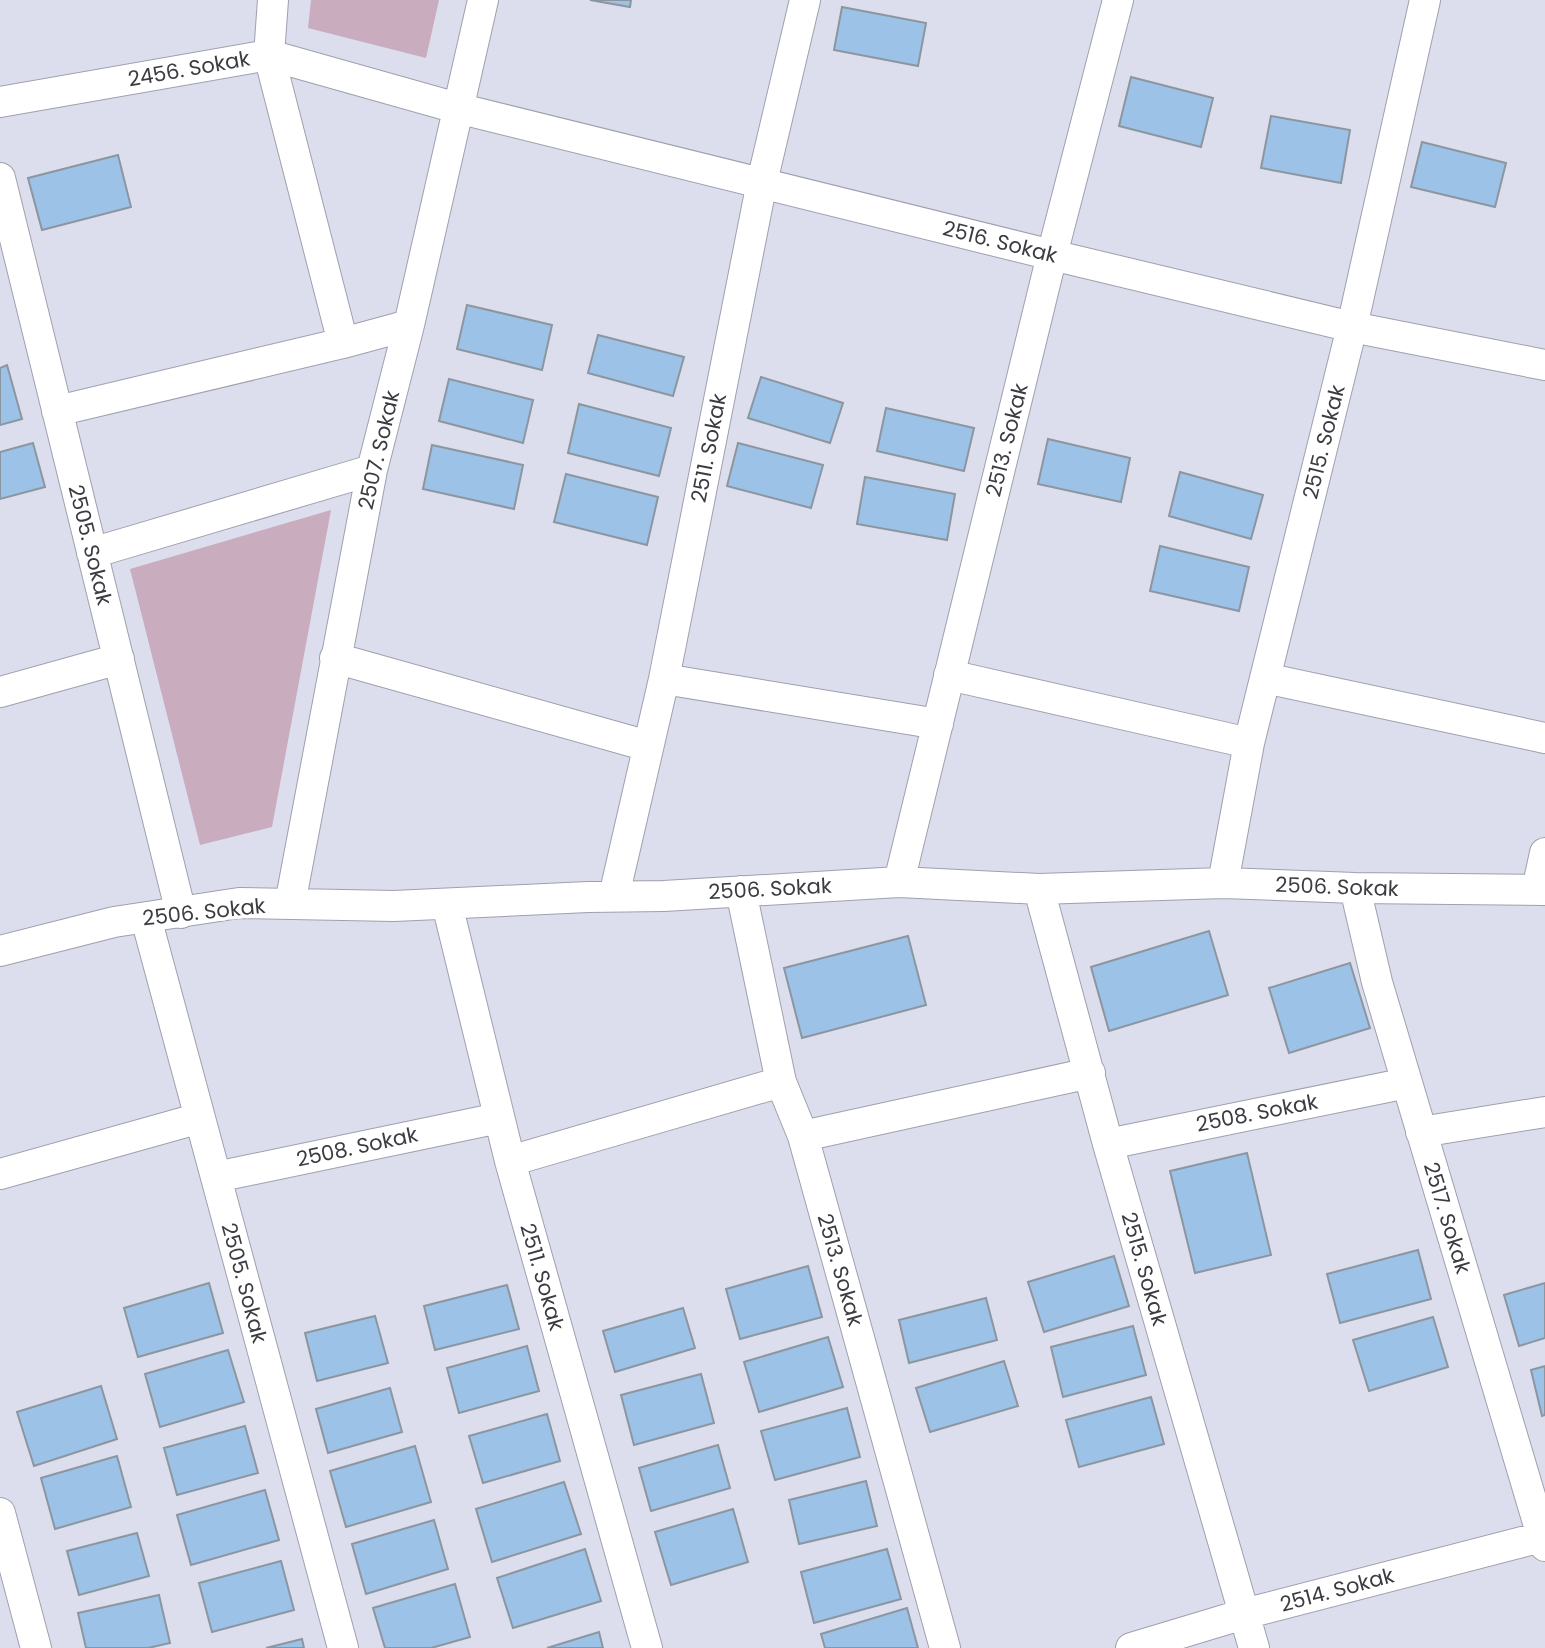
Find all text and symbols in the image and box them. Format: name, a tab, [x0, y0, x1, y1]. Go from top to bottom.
street label: 2456. Sokak	[126, 43, 252, 94]
street label: 2516. Sokak	[940, 213, 1061, 270]
street label: 2513. Sokak	[978, 380, 1035, 500]
street label: 2515. Sokak	[1295, 382, 1352, 502]
street label: 2507. Sokak	[351, 387, 406, 512]
street label: 2511. Sokak	[684, 391, 733, 505]
street label: 2505. Sokak	[62, 482, 120, 608]
street label: 2506. Sokak	[1275, 870, 1399, 903]
street label: 2506. Sokak	[708, 871, 833, 906]
street label: 2506. Sokak	[141, 891, 267, 932]
street label: 2508. Sokak	[1194, 1086, 1320, 1139]
street label: 2508. Sokak	[294, 1119, 420, 1174]
street label: 2517. Sokak	[1417, 1159, 1478, 1277]
street label: 2515. Sokak	[1114, 1209, 1175, 1329]
street label: 2513. Sokak	[811, 1210, 870, 1330]
street label: 2505. Sokak	[215, 1220, 274, 1346]
street label: 2511. Sokak	[513, 1220, 572, 1334]
street label: 2514. Sokak	[1277, 1560, 1397, 1619]

